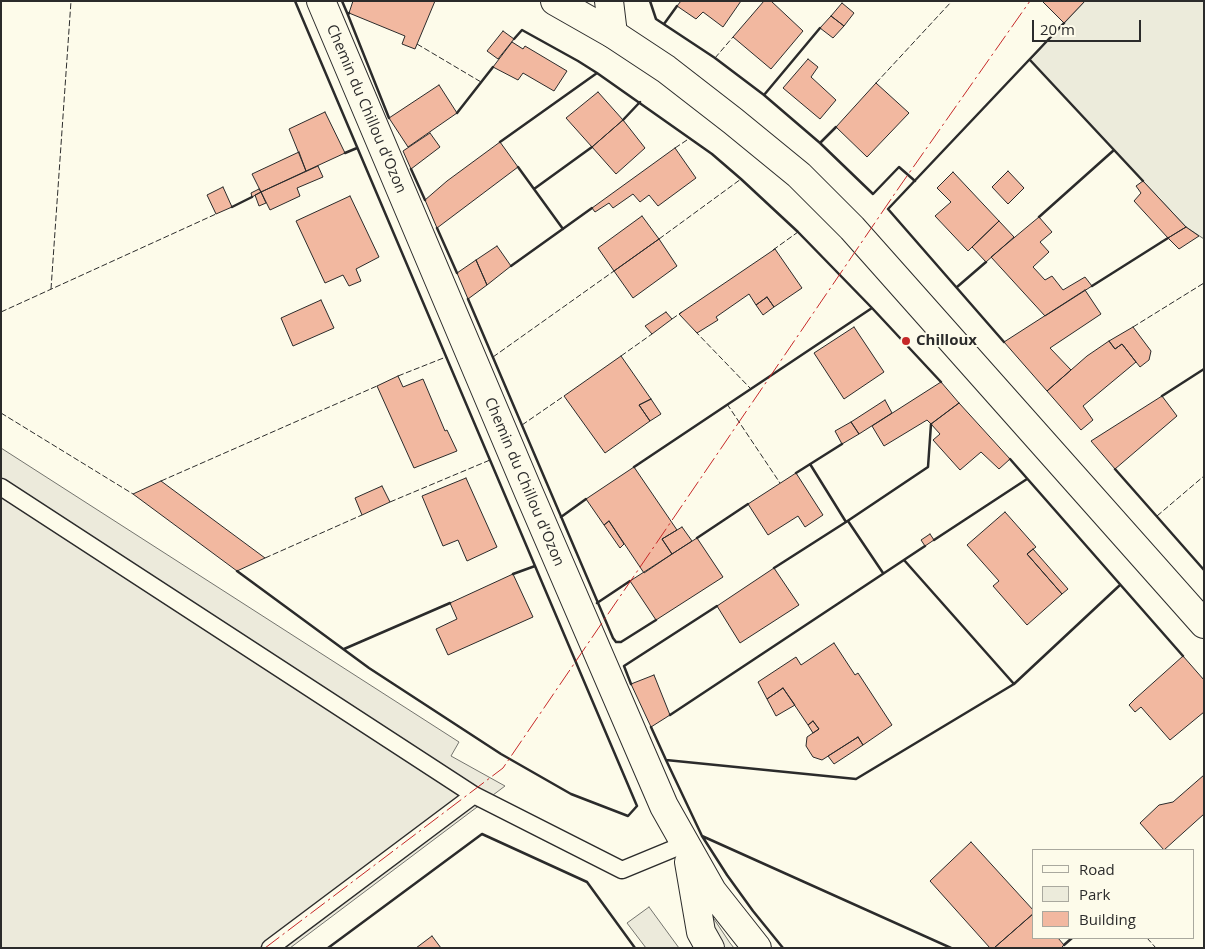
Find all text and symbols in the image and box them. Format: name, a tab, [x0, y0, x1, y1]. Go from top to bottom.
scale bar	[1035, 10, 1144, 42]
text: 20 m	[1040, 19, 1075, 39]
street label: Chemin du Chillou d'Ozon	[322, 22, 410, 196]
place label: Chilloux	[916, 332, 977, 350]
marker: Chilloux	[900, 335, 912, 347]
street label: Chemin du Chillou d'Ozon	[480, 395, 568, 569]
legend	[1032, 849, 1195, 939]
text: Road	[1079, 859, 1115, 879]
text: Park	[1079, 884, 1110, 904]
text: Building	[1079, 909, 1136, 929]

